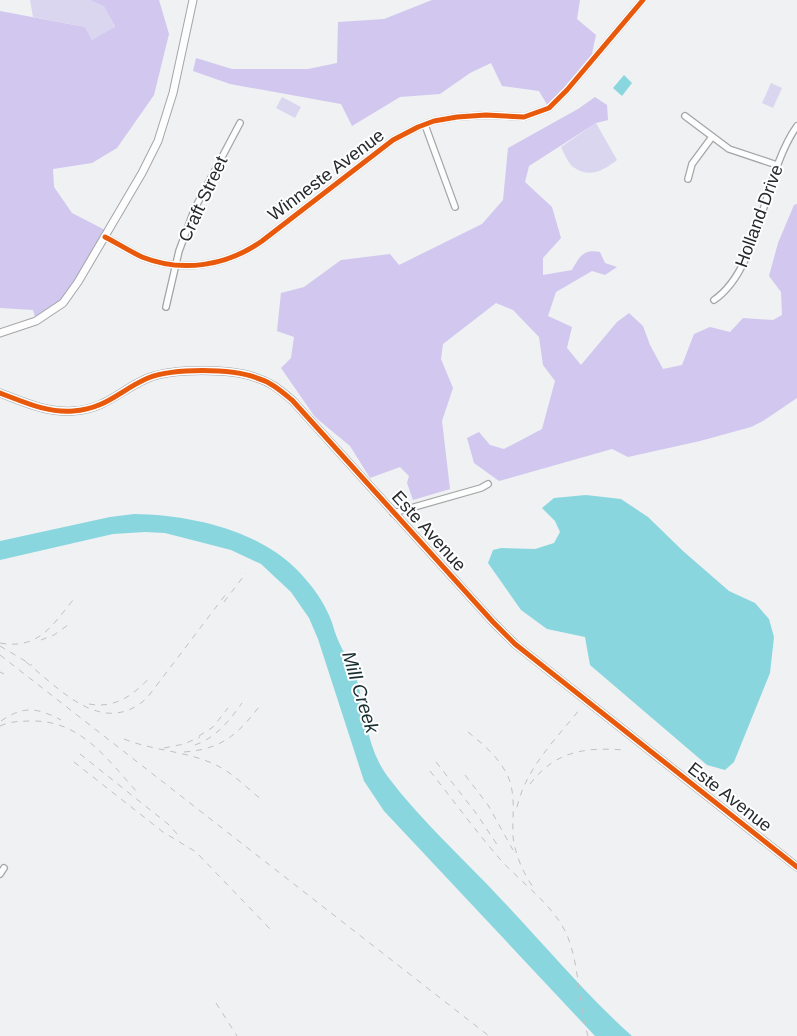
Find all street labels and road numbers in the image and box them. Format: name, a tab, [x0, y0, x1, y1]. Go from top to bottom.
street label: Winneste Avenue	[264, 125, 388, 225]
street label: Craft Street	[174, 153, 232, 245]
street label: Holland Drive	[731, 162, 787, 270]
street label: Este Avenue	[388, 487, 470, 575]
street label: Este Avenue	[684, 758, 776, 836]

